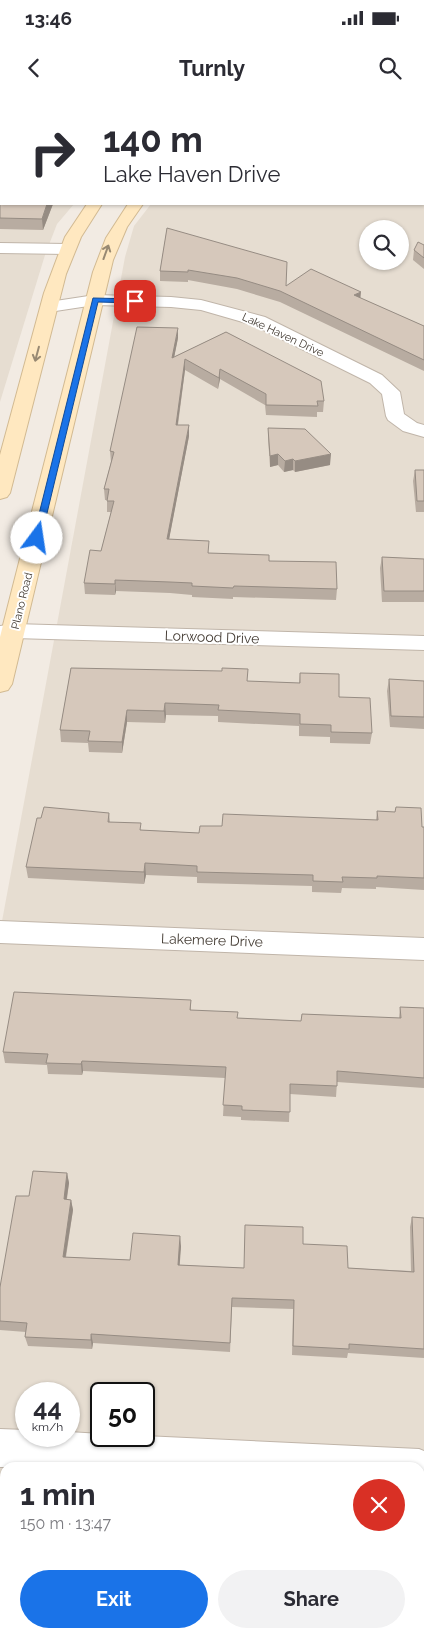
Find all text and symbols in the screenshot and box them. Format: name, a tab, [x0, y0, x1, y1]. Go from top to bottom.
text: 13:46	[25, 7, 72, 29]
icon: back	[20, 54, 48, 82]
icon: search	[376, 54, 404, 82]
text: Turnly	[179, 55, 245, 81]
text: 140 m	[103, 119, 203, 160]
icon: right	[20, 120, 85, 185]
text: Lake Haven Drive	[103, 161, 280, 187]
map controls	[359, 220, 409, 270]
button: search	[359, 220, 409, 270]
one-way arrow	[102, 245, 111, 261]
pin	[114, 280, 156, 322]
icon: arrive	[121, 287, 149, 315]
street label: Lake Haven Drive	[240, 310, 326, 360]
one-way arrow	[32, 345, 41, 361]
position arrow	[10, 511, 62, 563]
street label: Plano Road	[9, 571, 35, 631]
street label: Lorwood Drive	[164, 627, 260, 647]
street label: Lakemere Drive	[161, 930, 263, 950]
speed limit sign: 50	[90, 1382, 155, 1447]
text: 44	[33, 1393, 62, 1423]
text: km/h	[32, 1420, 63, 1434]
text: 1 min	[20, 1477, 96, 1512]
button: close	[353, 1479, 405, 1531]
text: 150 m · 13:47	[20, 1514, 111, 1533]
button: Exit	[20, 1570, 208, 1628]
button: Share	[218, 1570, 405, 1628]

